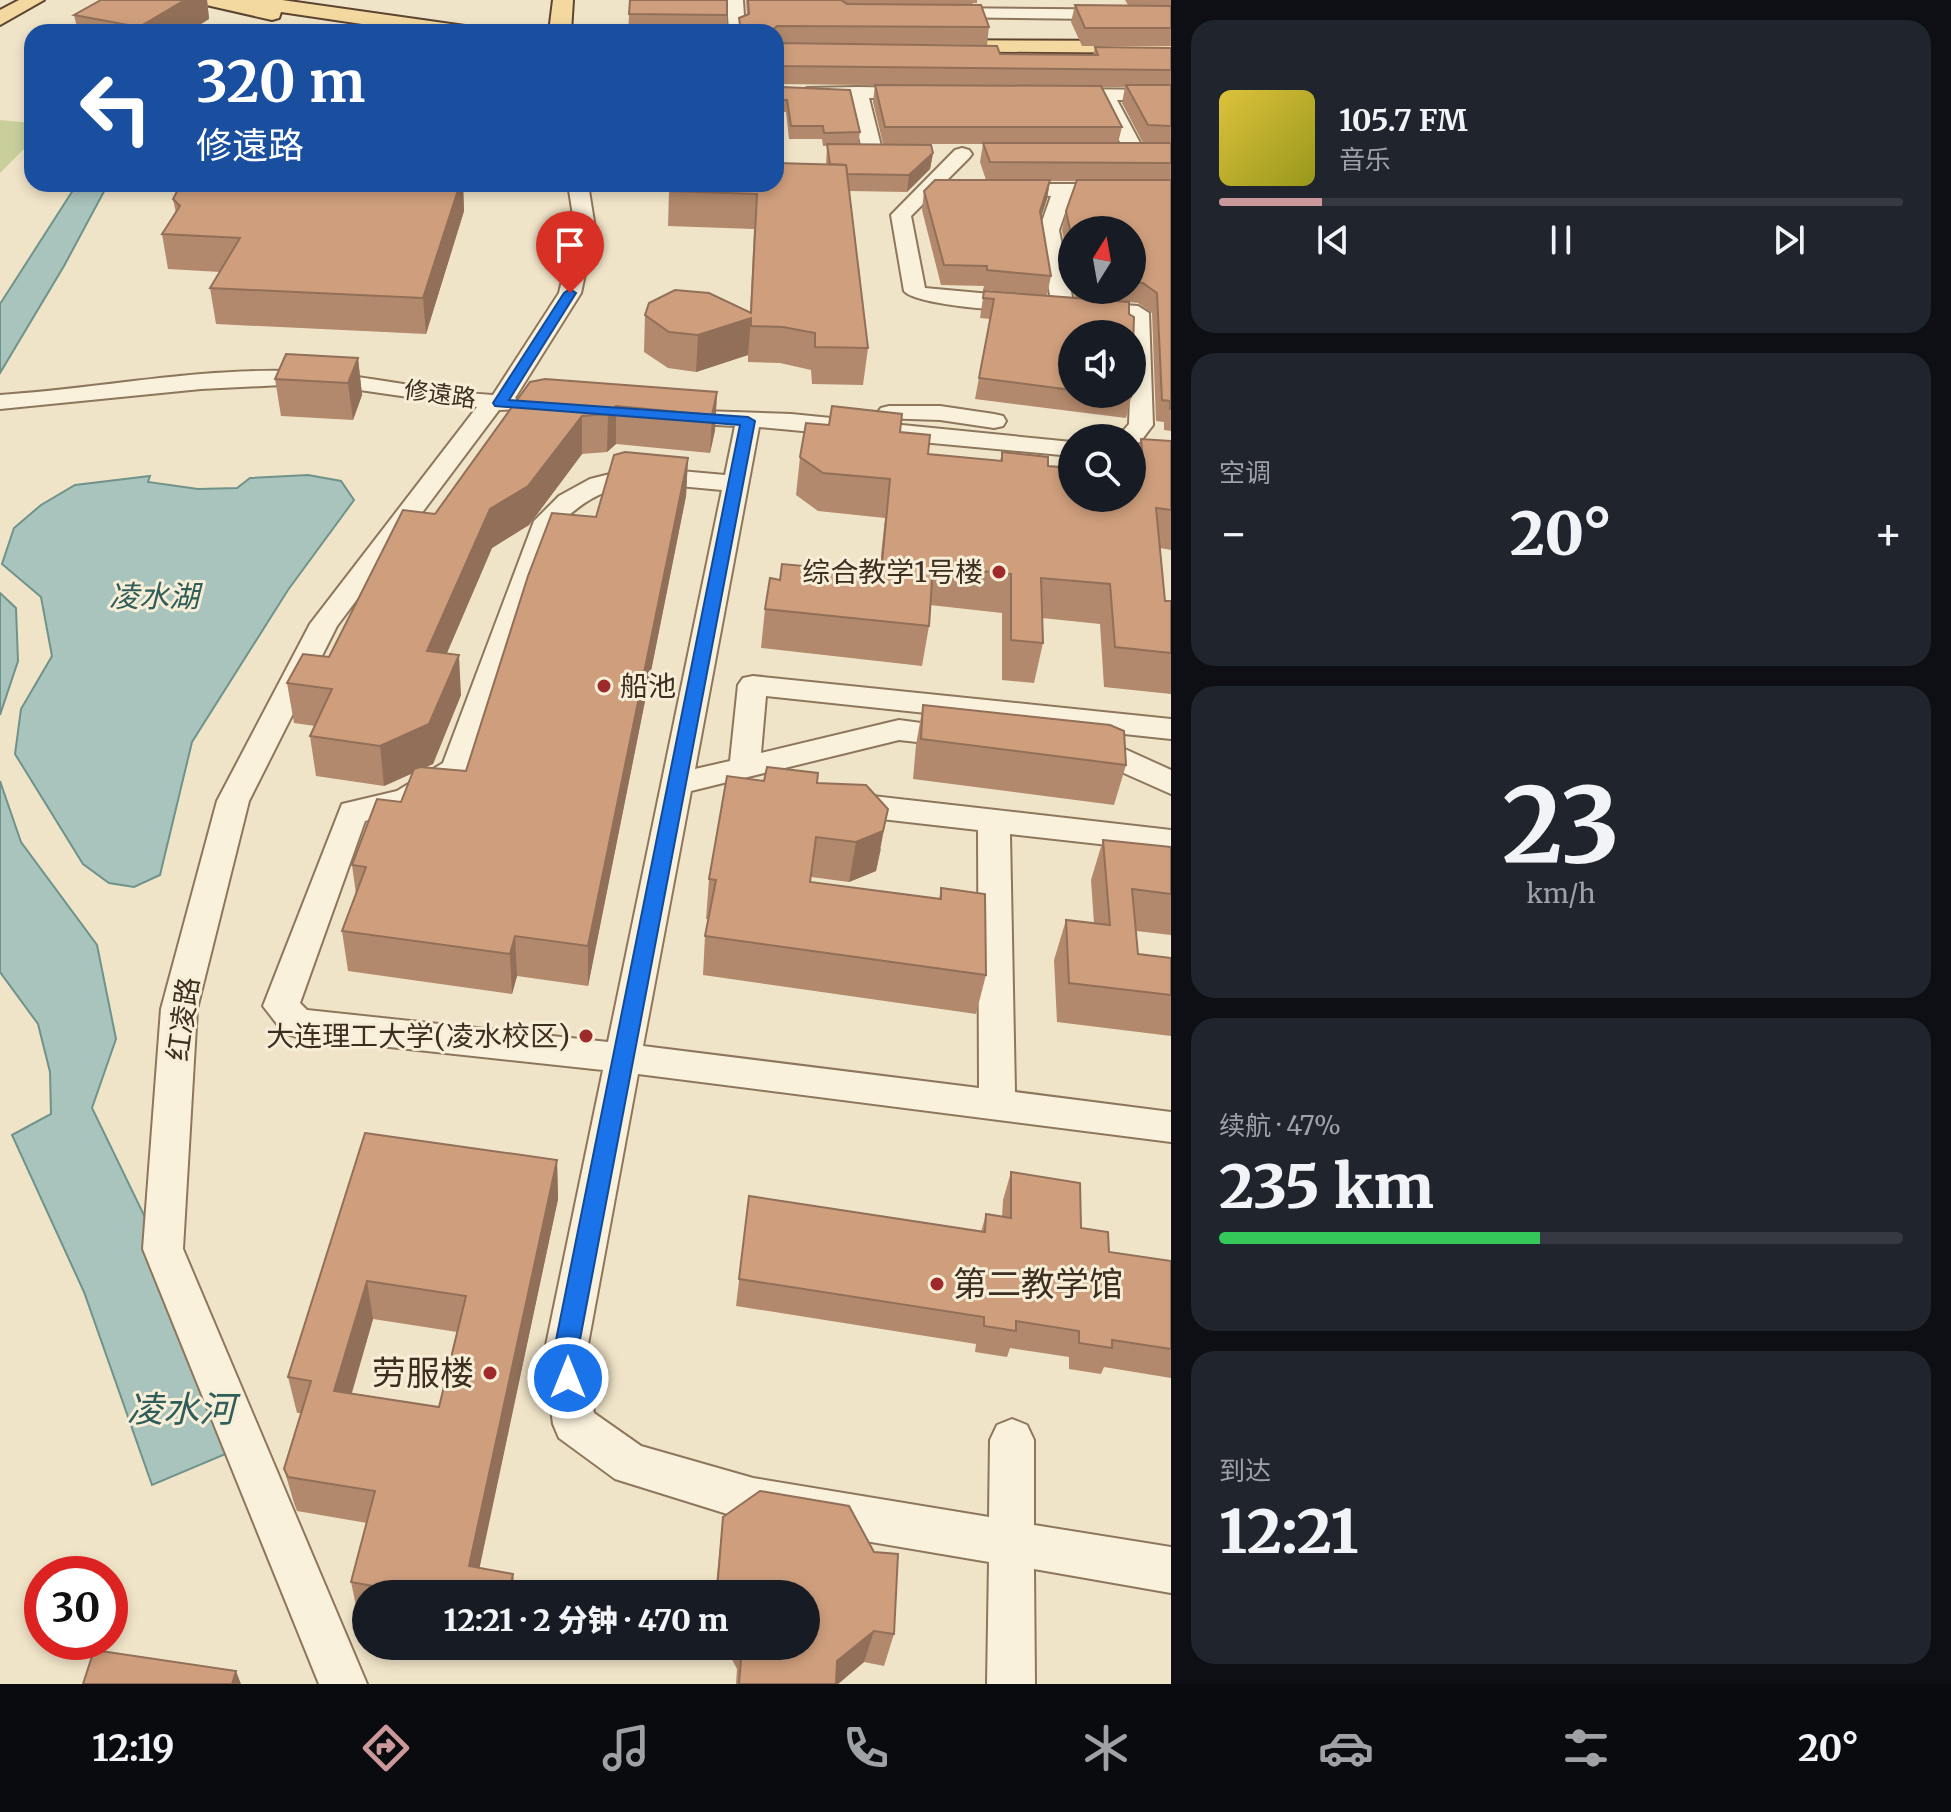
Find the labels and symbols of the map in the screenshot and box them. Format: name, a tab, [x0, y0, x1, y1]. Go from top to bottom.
pin	[536, 211, 604, 293]
north arrow	[1058, 216, 1146, 304]
street label: 修遠路	[402, 374, 478, 414]
place label: 综合教学1号楼	[802, 554, 983, 590]
marker: 综合教学1号楼	[990, 563, 1008, 581]
water label: 凌水湖	[109, 577, 203, 615]
place label: 船池	[620, 668, 676, 704]
marker: 船池	[595, 677, 613, 695]
street label: 红凌路	[159, 975, 207, 1063]
place label: 大连理工大学(凌水校区)	[266, 1018, 570, 1054]
marker: 大连理工大学(凌水校区)	[577, 1027, 595, 1045]
place label: 第二教学馆	[953, 1263, 1123, 1305]
marker: 第二教学馆	[928, 1275, 946, 1293]
position arrow	[526, 1336, 610, 1420]
place label: 劳服楼	[372, 1352, 474, 1394]
marker: 劳服楼	[481, 1364, 499, 1382]
water label: 凌水河	[127, 1387, 241, 1432]
speed limit sign: 30	[24, 1556, 128, 1660]

